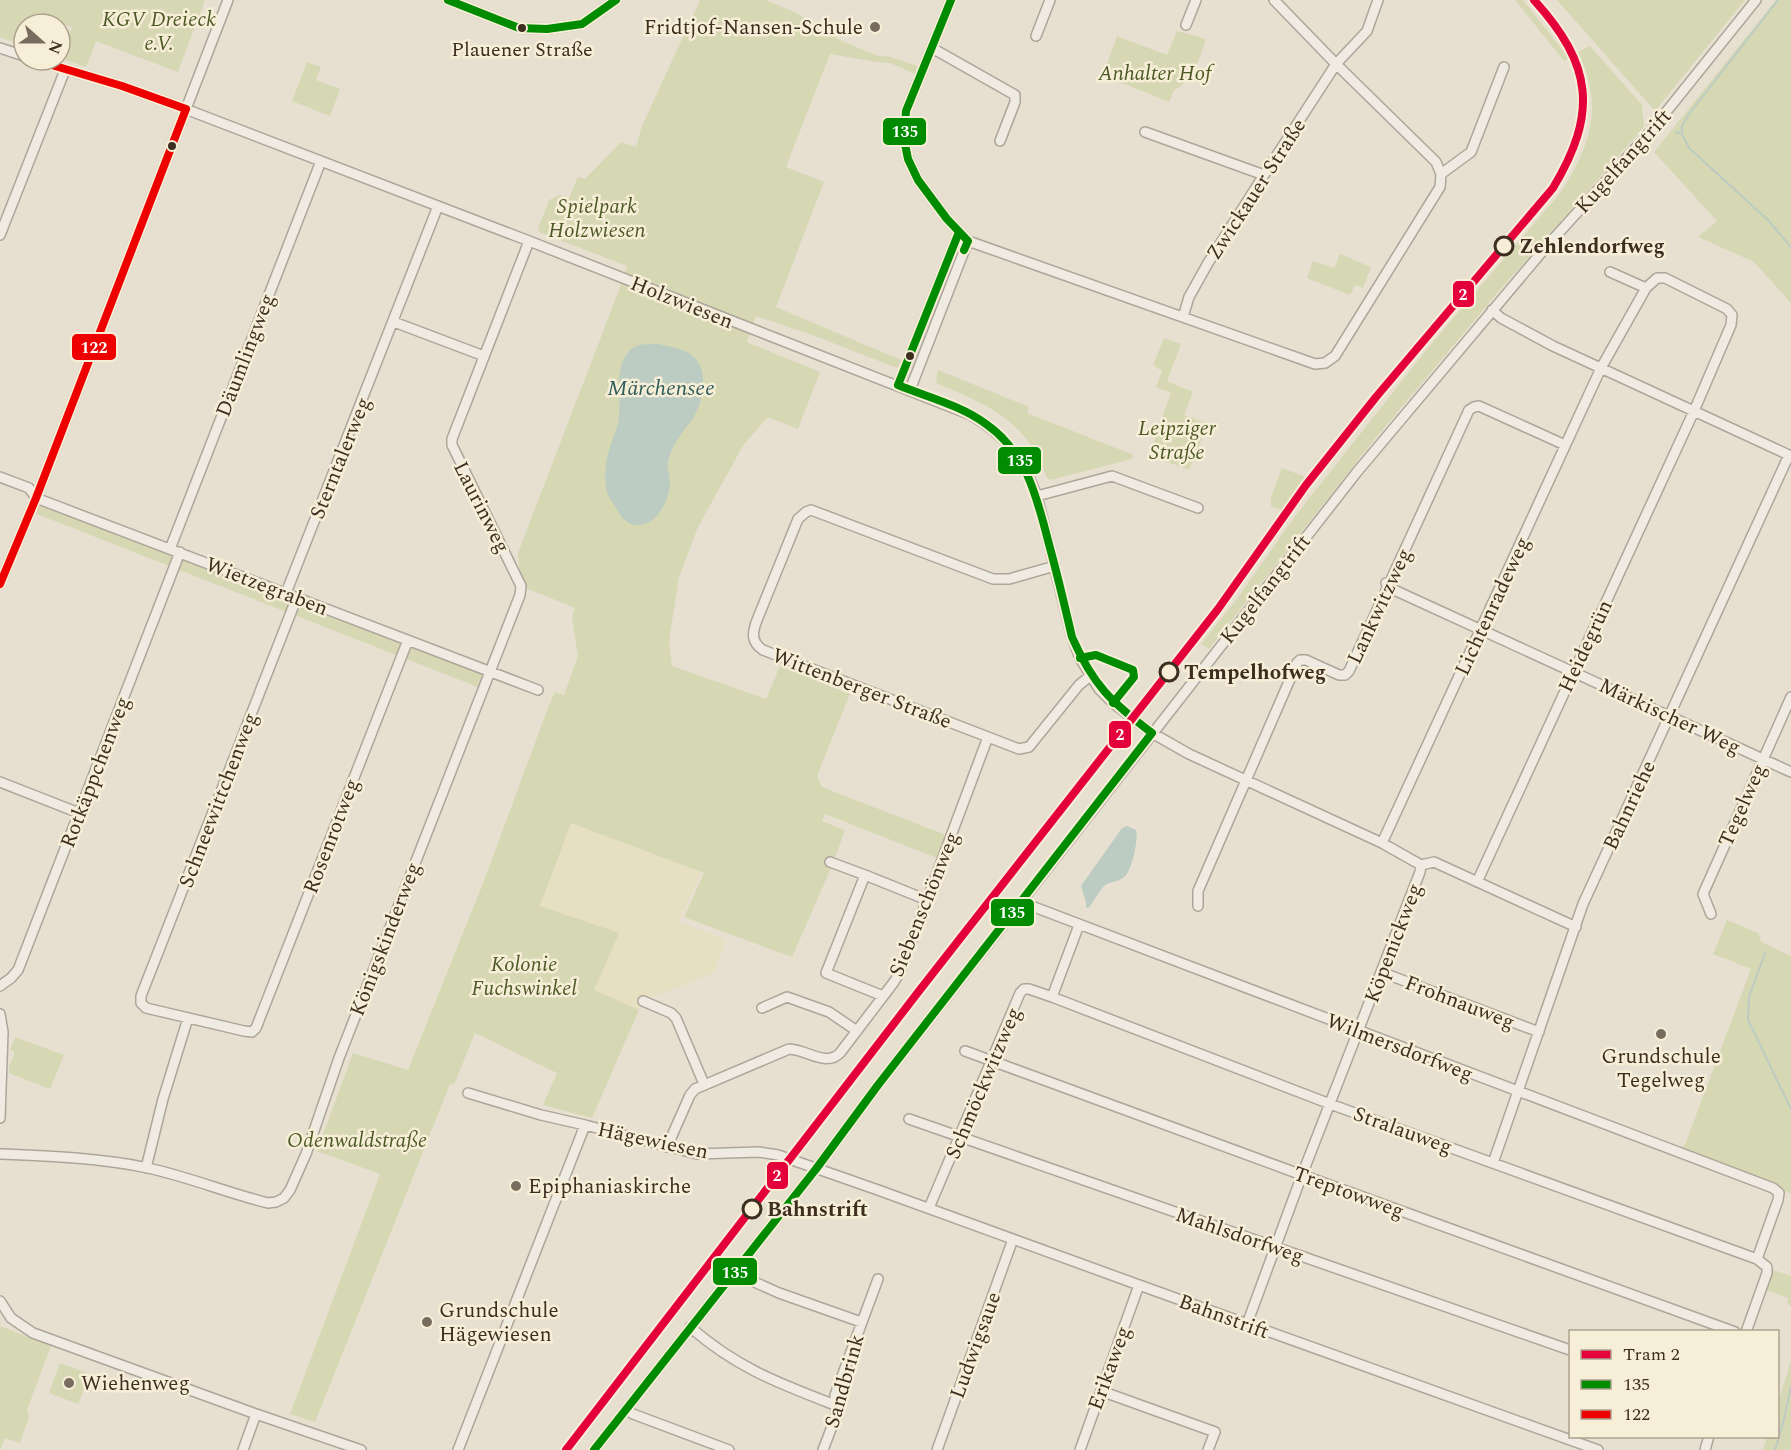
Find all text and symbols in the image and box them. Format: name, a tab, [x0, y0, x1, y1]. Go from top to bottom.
park label: KGV Dreieck e.V.	[102, 4, 216, 60]
north arrow	[12, 12, 72, 72]
place label: Fridtjof-Nansen-Schule	[644, 12, 863, 44]
marker: Fridtjof-Nansen-Schule	[868, 20, 882, 34]
marker: Plauener Straße	[516, 22, 528, 34]
place label: Plauener Straße	[451, 35, 593, 65]
text: N	[42, 37, 69, 57]
park label: Anhalter Hof	[1097, 58, 1215, 90]
street label: Kugelfangtrift	[1568, 102, 1680, 221]
street label: Zwickauer Straße	[1199, 112, 1315, 267]
line badge: 135	[882, 117, 927, 146]
text: 135	[892, 120, 918, 144]
unlabelled marker	[166, 140, 178, 152]
park label: Spielpark Holzwiesen	[548, 191, 646, 247]
place label: Zehlendorfweg	[1519, 231, 1665, 263]
marker: Zehlendorfweg	[1494, 236, 1514, 256]
street label: Holzwiesen	[625, 268, 738, 338]
line badge: 2	[1452, 280, 1475, 308]
text: 2	[1459, 283, 1468, 307]
street label: Däumlingweg	[208, 289, 284, 422]
line badge: 122	[71, 333, 117, 361]
text: 122	[81, 336, 107, 360]
unlabelled marker	[904, 350, 916, 362]
water label: Märchensee	[607, 372, 715, 405]
street label: Sterntalerweg	[302, 392, 380, 524]
park label: Leipziger Straße	[1138, 413, 1217, 469]
line badge: 135	[997, 446, 1042, 475]
text: 135	[1007, 449, 1033, 473]
street label: Laurinweg	[444, 456, 518, 559]
street label: Kugelfangtrift	[1213, 528, 1319, 651]
street label: Lichtenradeweg	[1447, 532, 1539, 681]
street label: Lankwitzweg	[1339, 543, 1421, 670]
street label: Wietzegraben	[201, 549, 333, 625]
street label: Heidegrün	[1550, 595, 1621, 698]
street label: Wittenberger Straße	[767, 640, 956, 738]
place label: Tempelhofweg	[1184, 657, 1326, 689]
marker: Tempelhofweg	[1159, 662, 1179, 682]
street label: Märkischer Weg	[1593, 670, 1746, 764]
street label: Rotkäppchenweg	[52, 692, 140, 853]
street label: Schneewittchenweg	[171, 708, 267, 893]
line badge: 2	[1108, 720, 1132, 749]
text: 2	[1116, 723, 1125, 747]
street label: Bahnriehe	[1595, 755, 1665, 856]
street label: Tegelweg	[1710, 759, 1775, 852]
street label: Rosenrotweg	[295, 774, 369, 899]
street label: Siebenschönweg	[881, 827, 969, 982]
street label: Königskinderweg	[342, 858, 430, 1021]
street label: Köpenickweg	[1356, 879, 1431, 1008]
line badge: 135	[990, 898, 1035, 927]
text: 135	[999, 901, 1025, 925]
park label: Kolonie Fuchswinkel	[471, 949, 577, 1005]
street label: Frohnauweg	[1400, 967, 1519, 1039]
street label: Schmöckwitzweg	[937, 1002, 1030, 1164]
street label: Wilmersdorfweg	[1322, 1005, 1478, 1091]
marker: Grundschule Tegelweg	[1654, 1027, 1668, 1041]
place label: Grundschule Tegelweg	[1601, 1041, 1721, 1097]
street label: Stralauweg	[1349, 1098, 1457, 1164]
street label: Hägewiesen	[594, 1114, 711, 1168]
park label: Odenwaldstraße	[287, 1125, 427, 1157]
street label: Treptowweg	[1289, 1158, 1409, 1228]
line badge: 2	[766, 1161, 789, 1190]
text: 2	[773, 1164, 782, 1188]
place label: Epiphaniaskirche	[528, 1171, 691, 1203]
marker: Epiphaniaskirche	[509, 1179, 523, 1193]
place label: Bahnstrift	[767, 1194, 868, 1226]
marker: Bahnstrift	[742, 1199, 762, 1219]
street label: Mahlsdorfweg	[1171, 1199, 1308, 1273]
line badge: 135	[712, 1257, 758, 1286]
text: 135	[722, 1261, 748, 1285]
street label: Bahnstrift	[1174, 1286, 1274, 1348]
street label: Ludwigsaue	[942, 1287, 1010, 1403]
place label: Grundschule Hägewiesen	[439, 1295, 559, 1351]
marker: Grundschule Hägewiesen	[420, 1315, 434, 1329]
street label: Erikaweg	[1080, 1322, 1140, 1415]
street label: Sandbrink	[816, 1330, 874, 1432]
legend	[1569, 1330, 1779, 1438]
text: Tram 2	[1623, 1341, 1680, 1368]
place label: Wiehenweg	[81, 1368, 190, 1400]
text: 135	[1623, 1371, 1650, 1398]
marker: Wiehenweg	[62, 1376, 76, 1390]
text: 122	[1623, 1401, 1650, 1428]

